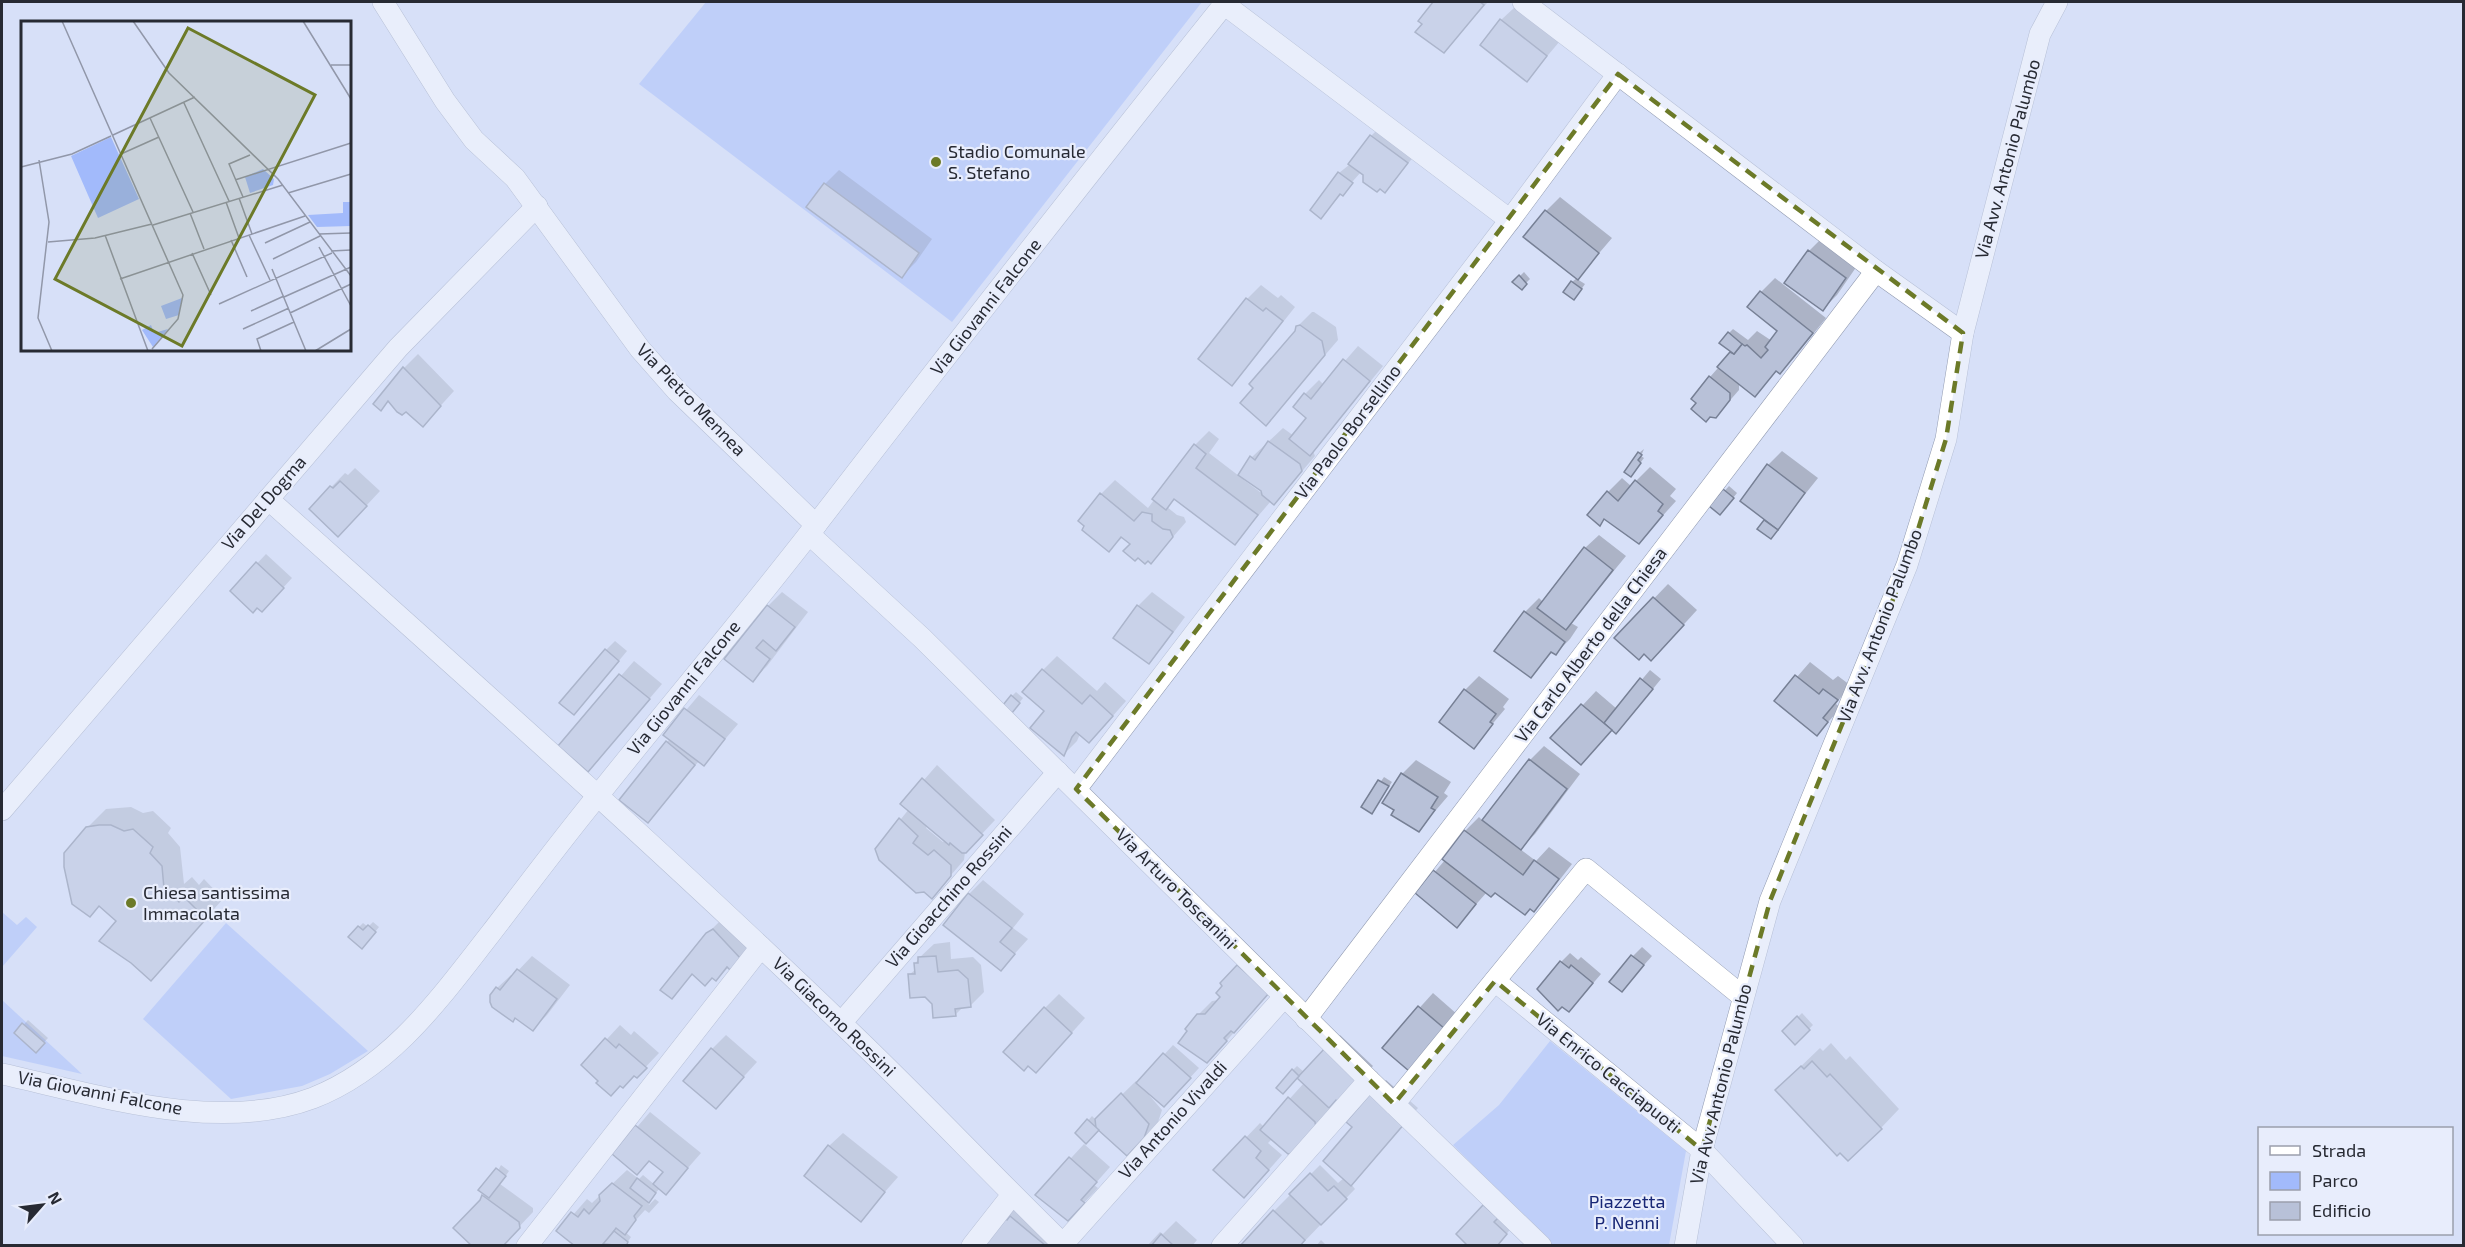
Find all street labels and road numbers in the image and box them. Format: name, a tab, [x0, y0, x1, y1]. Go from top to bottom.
street label: Via Avv. Antonio Palumbo	[1970, 56, 2044, 261]
street label: Via Giovanni Falcone	[925, 234, 1045, 379]
street label: Via Pietro Mennea	[632, 338, 751, 460]
street label: Via Paolo Borsellino	[1289, 360, 1405, 503]
street label: Via Del Dogma	[216, 451, 310, 554]
street label: Via Avv. Antonio Palumbo	[1832, 525, 1926, 726]
street label: Via Carlo Alberto della Chiesa	[1509, 542, 1671, 746]
street label: Via Giovanni Falcone	[622, 615, 744, 759]
street label: Via Gioacchino Rossini	[880, 821, 1016, 972]
street label: Via Arturo Toscanini	[1112, 823, 1242, 953]
street label: Via Giacomo Rossini	[769, 952, 901, 1081]
street label: Via Avv. Antonio Palumbo	[1684, 981, 1756, 1186]
street label: Via Enrico Cacciapuoti	[1532, 1007, 1685, 1137]
street label: Via Antonio Vivaldi	[1113, 1056, 1231, 1183]
street label: Via Giovanni Falcone	[16, 1065, 184, 1119]

